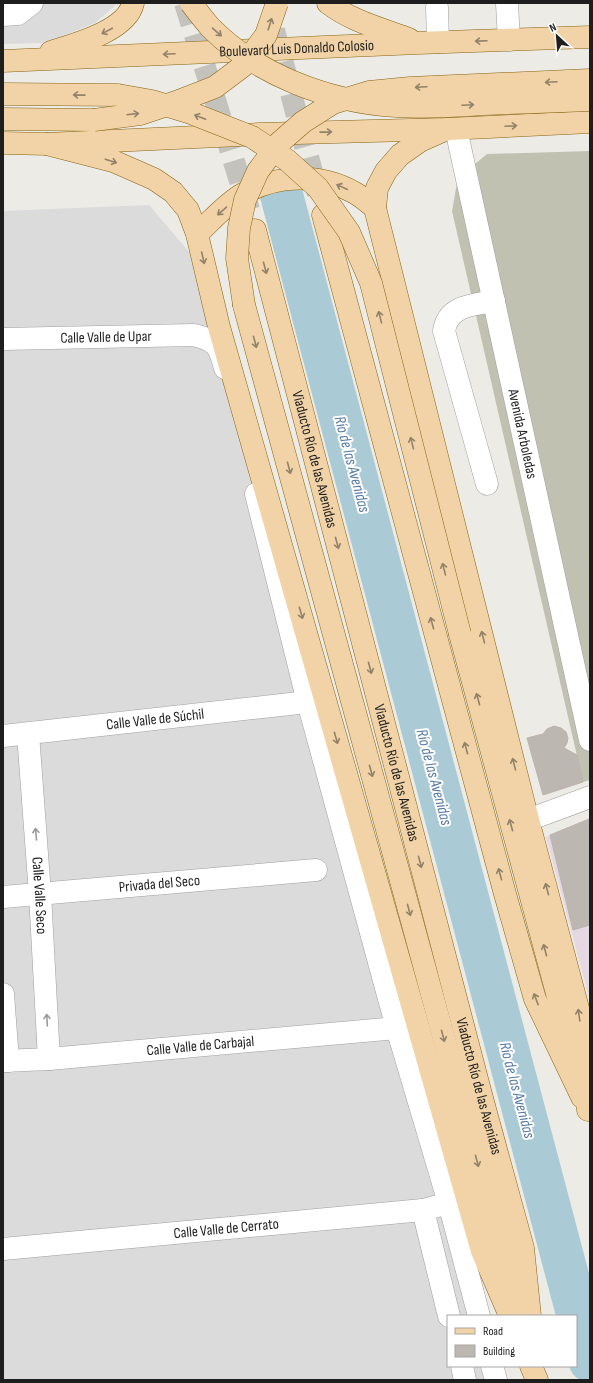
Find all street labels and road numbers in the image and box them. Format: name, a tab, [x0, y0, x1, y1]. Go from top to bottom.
street label: Boulevard Luis Donaldo Colosio	[219, 36, 374, 62]
street label: Calle Valle de Upar	[60, 327, 153, 348]
street label: Avenida Arboledas	[503, 386, 541, 481]
street label: Viaducto Río de las Avenidas	[287, 389, 341, 530]
street label: Viaducto Río de las Avenidas	[369, 702, 423, 843]
street label: Calle Valle de Súchil	[105, 705, 205, 734]
street label: Calle Valle Seco	[27, 856, 51, 935]
street label: Privada del Seco	[118, 871, 201, 897]
street label: Viaducto Río de las Avenidas	[451, 1016, 506, 1157]
street label: Calle Valle de Carbajal	[146, 1032, 255, 1060]
street label: Calle Valle de Cerrato	[173, 1214, 280, 1243]

